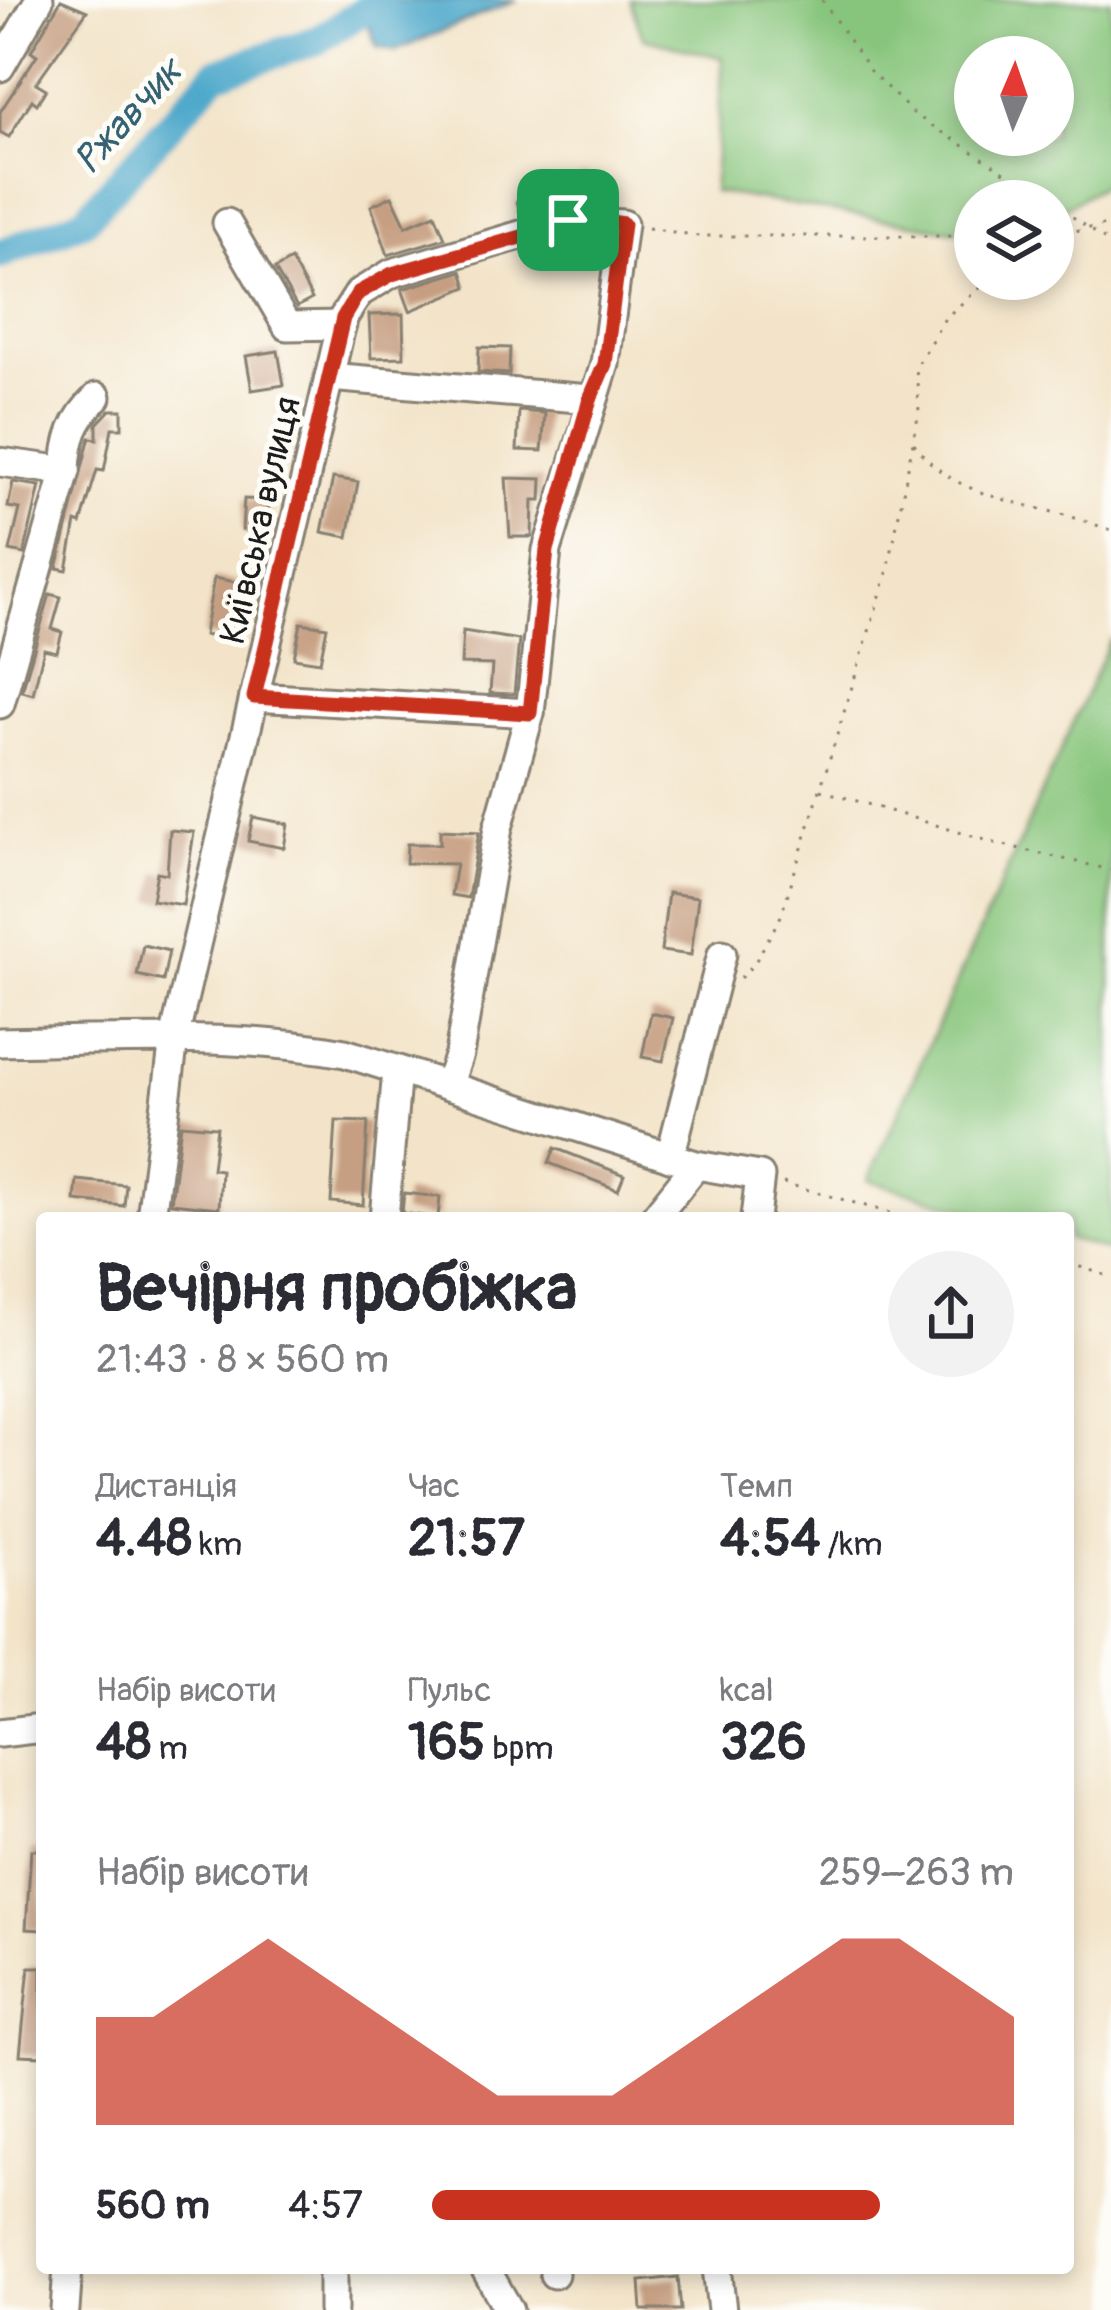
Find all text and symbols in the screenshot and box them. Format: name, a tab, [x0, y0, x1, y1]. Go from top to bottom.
north arrow	[954, 36, 1074, 156]
map controls	[954, 36, 1074, 300]
water label: Ржавчик	[63, 45, 195, 184]
pin	[517, 169, 619, 271]
button: layers	[954, 180, 1074, 300]
icon: arrive	[535, 187, 601, 253]
street label: Київська вулиця	[210, 392, 311, 648]
text: Вечірня пробіжка	[96, 1248, 577, 1331]
button: share	[888, 1251, 1014, 1377]
text: 21:43 · 8 × 560 m	[96, 1335, 389, 1384]
text: Дистанція	[96, 1466, 237, 1507]
text: Час	[408, 1466, 460, 1507]
text: Темп	[720, 1466, 793, 1507]
text: 4.48	[96, 1507, 192, 1571]
text: 21:57	[408, 1507, 525, 1571]
text: 4:54	[720, 1507, 820, 1571]
text: km	[192, 1524, 242, 1565]
text: /km	[820, 1524, 883, 1565]
text: Набір висоти	[96, 1670, 275, 1711]
text: Пульс	[408, 1670, 491, 1711]
text: kcal	[720, 1670, 774, 1711]
text: 48	[96, 1711, 151, 1775]
text: 165	[408, 1711, 485, 1775]
text: 326	[720, 1711, 807, 1775]
text: m	[151, 1728, 188, 1769]
text: bpm	[485, 1728, 554, 1769]
text: Набір висоти	[96, 1848, 308, 1897]
text: 259–263 m	[819, 1848, 1014, 1897]
text: 560 m	[96, 2181, 210, 2230]
text: 4:57	[288, 2181, 363, 2230]

